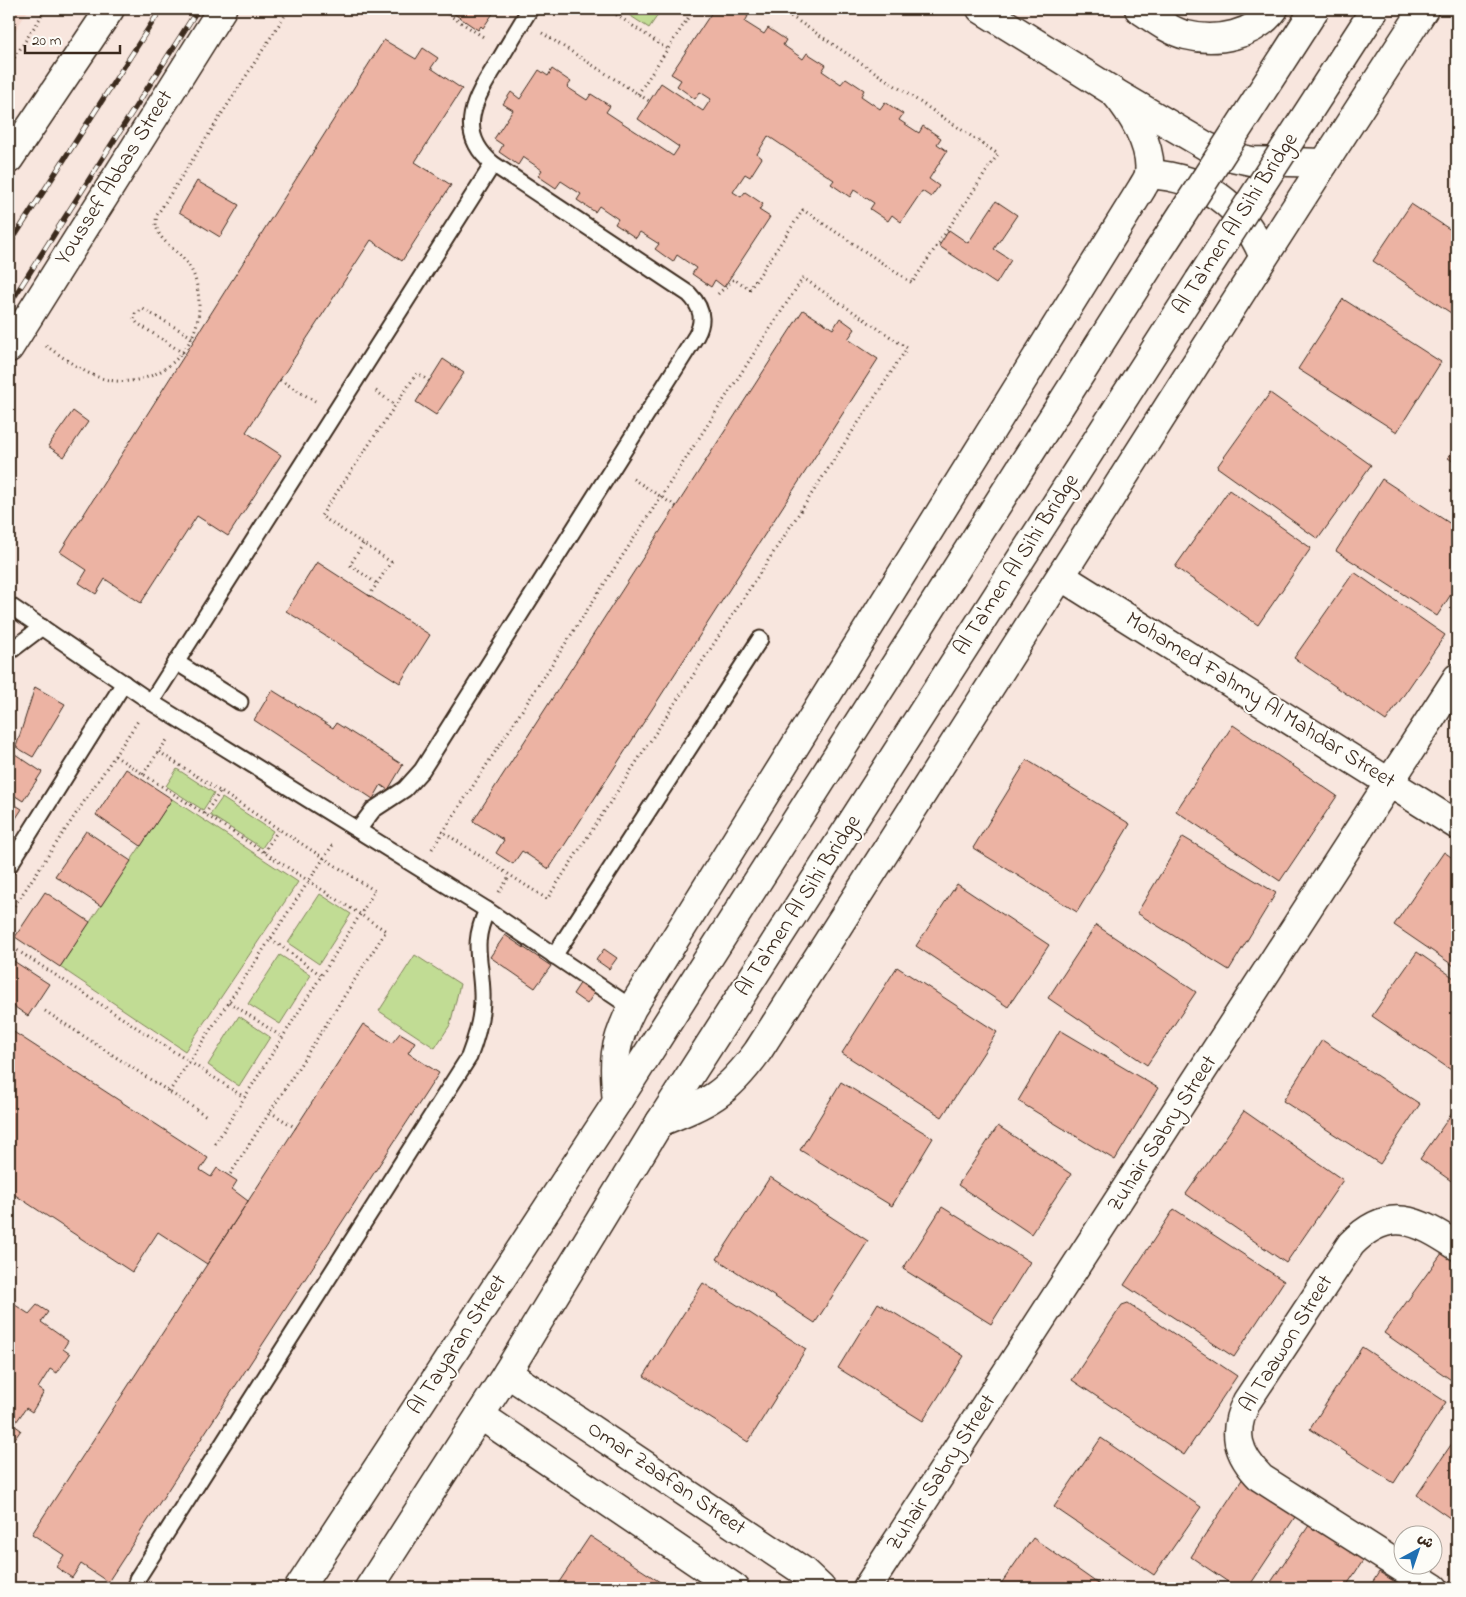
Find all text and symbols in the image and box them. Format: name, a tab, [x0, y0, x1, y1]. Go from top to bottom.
scale bar	[25, 22, 120, 54]
text: 20 m	[32, 30, 62, 52]
street label: Youssef Abbas Street	[48, 84, 182, 272]
street label: Al Ta'men Al Sihi Bridge	[1165, 127, 1308, 322]
street label: Al Ta'men Al Sihi Bridge	[946, 468, 1089, 663]
street label: Mohamed Fahmy Al Mahdar Street	[1118, 604, 1402, 799]
street label: Al Ta'men Al Sihi Bridge	[728, 809, 871, 1004]
street label: Zuhair Sabry Street	[1100, 1049, 1227, 1219]
street label: Al Tayaran Street	[401, 1268, 517, 1422]
street label: Al Taawon Street	[1232, 1269, 1342, 1419]
street label: Zuhair Sabry Street	[879, 1388, 1006, 1558]
street label: Omar Zaafan Street	[580, 1414, 752, 1545]
north arrow	[1394, 1524, 1444, 1574]
text: ش	[1413, 1528, 1438, 1554]

